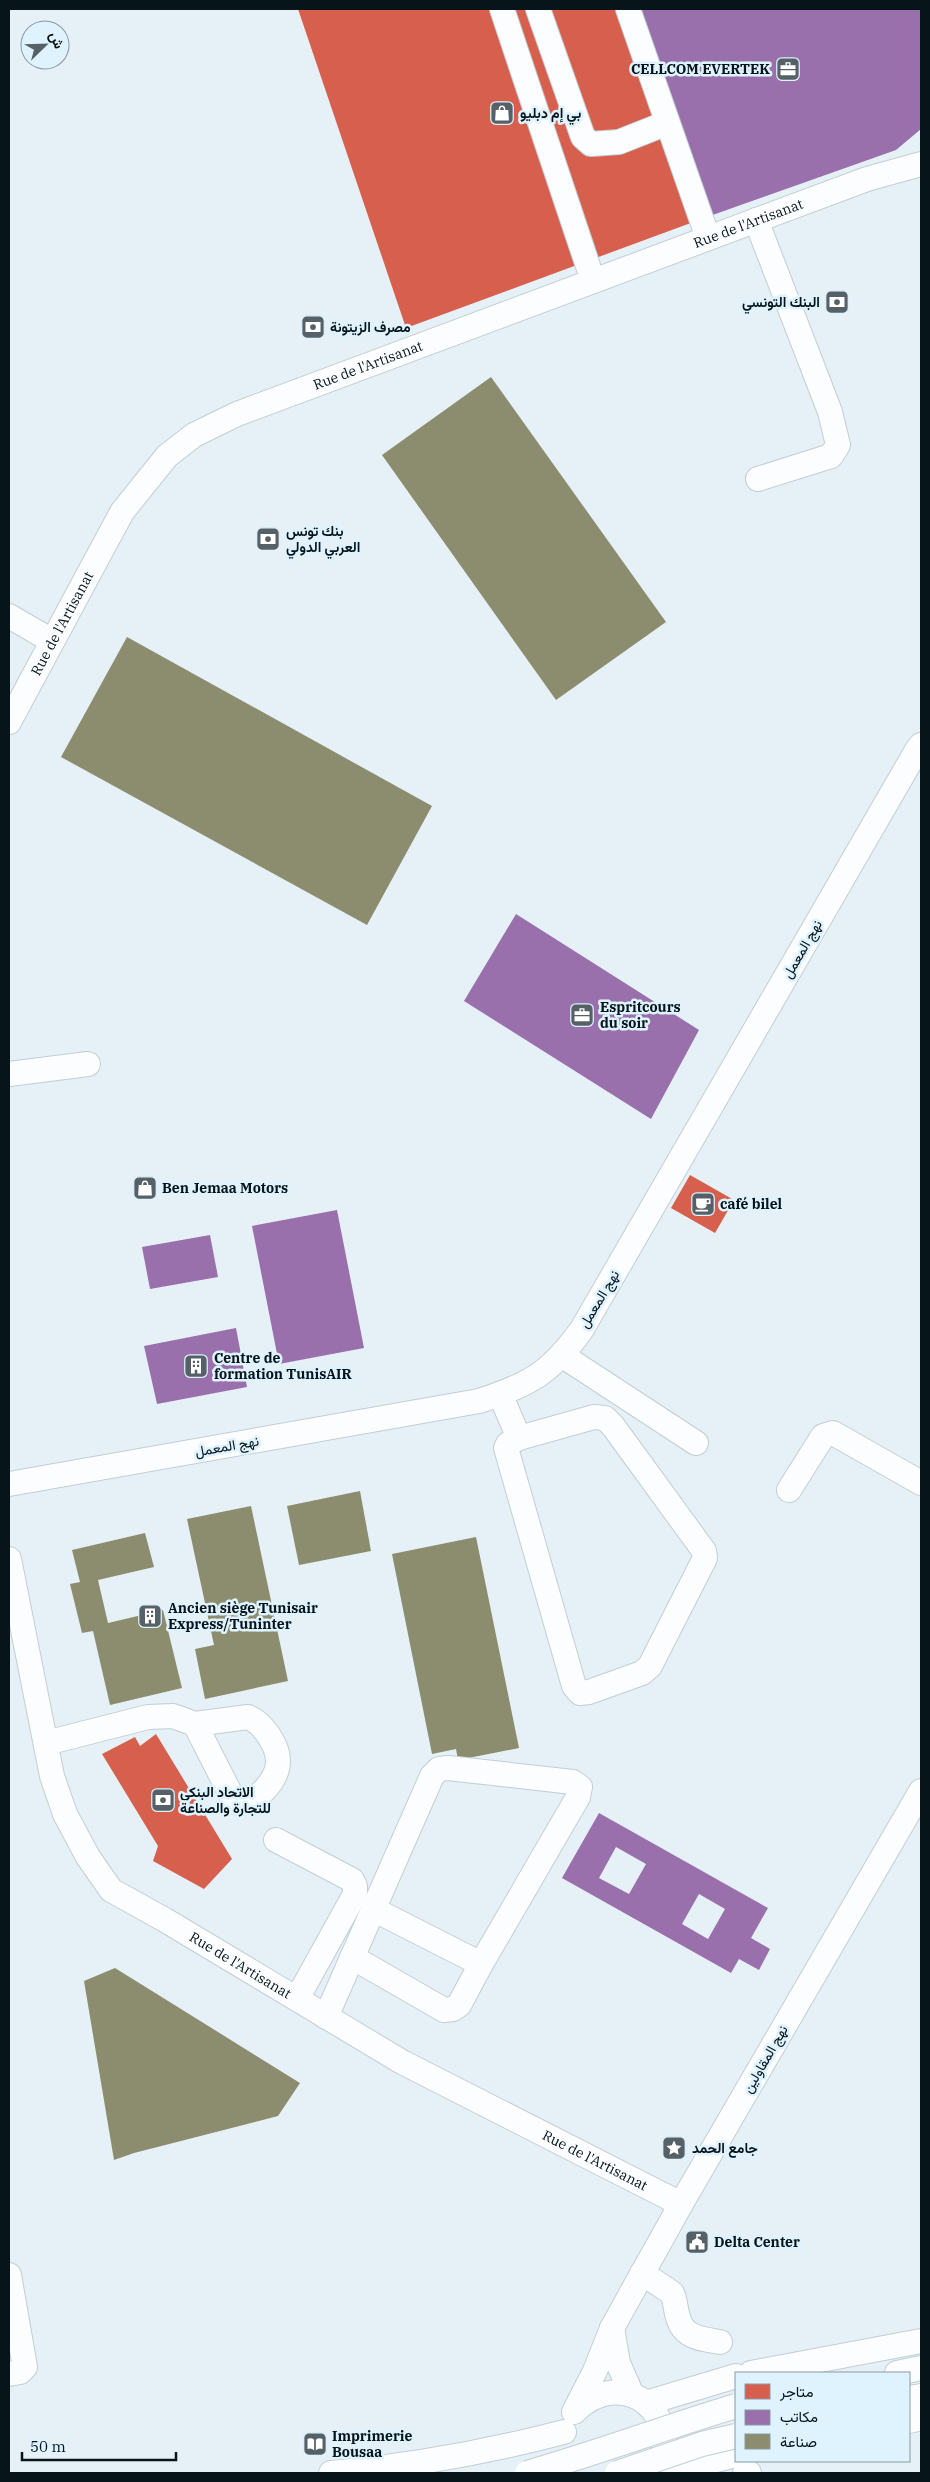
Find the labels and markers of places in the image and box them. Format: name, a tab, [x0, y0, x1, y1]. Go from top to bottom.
office icon: CELLCOM EVERTEK	[775, 56, 801, 82]
place label: CELLCOM EVERTEK	[631, 60, 770, 78]
shop icon: بي إم دبليو	[489, 100, 515, 126]
place label: بي إم دبليو	[520, 104, 581, 125]
bank icon: البنك التونسي	[824, 289, 850, 315]
place label: البنك التونسي	[742, 293, 820, 314]
bank icon: مصرف الزيتونة	[300, 314, 326, 340]
place label: مصرف الزيتونة	[330, 318, 411, 336]
place label: بنك تونس العربي الدولي	[286, 522, 360, 559]
bank icon: بنك تونس العربي الدولي	[255, 526, 281, 552]
place label: Espritcours du soir	[600, 998, 681, 1032]
office icon: Espritcours du soir	[569, 1002, 595, 1028]
shop icon: Ben Jemaa Motors	[132, 1175, 158, 1201]
place label: Ben Jemaa Motors	[162, 1179, 288, 1197]
cafe icon: café bilel	[690, 1191, 716, 1217]
place label: café bilel	[720, 1195, 783, 1213]
place label: Centre de formation TunisAIR	[214, 1349, 352, 1383]
building icon: Centre de formation TunisAIR	[183, 1353, 209, 1379]
place label: Ancien siège Tunisair Express/Tuninter	[168, 1599, 318, 1633]
building icon: Ancien siège Tunisair Express/Tuninter	[137, 1603, 163, 1629]
place label: الاتحاد البنكي للتجارة والصناعة	[180, 1783, 271, 1817]
bank icon: الاتحاد البنكي للتجارة والصناعة	[150, 1787, 176, 1813]
place icon: جامع الحمد	[661, 2135, 687, 2161]
place label: جامع الحمد	[692, 2139, 758, 2158]
public building icon: Delta Center	[684, 2229, 710, 2255]
place label: Delta Center	[714, 2233, 800, 2251]
place label: Imprimerie Bousaa	[332, 2427, 413, 2461]
library icon: Imprimerie Bousaa	[302, 2431, 328, 2457]

